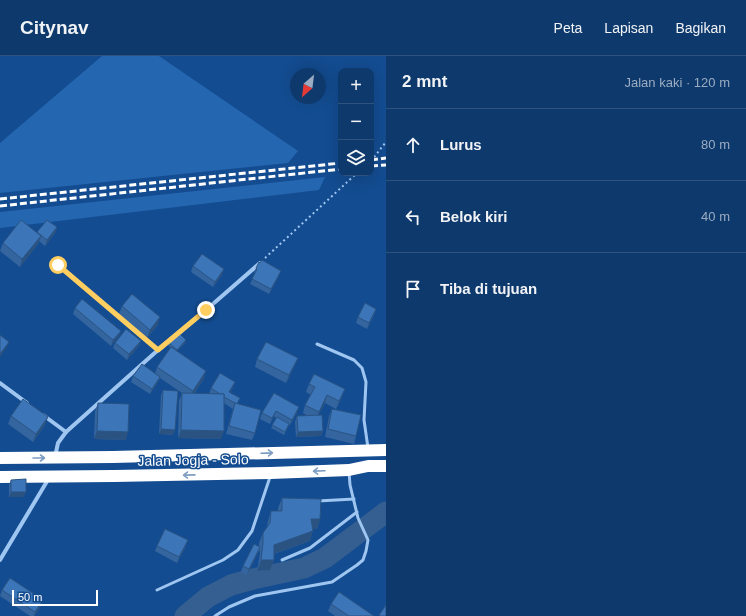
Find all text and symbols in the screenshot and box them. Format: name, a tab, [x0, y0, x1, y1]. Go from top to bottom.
text: Citynav	[20, 17, 89, 38]
text: Peta	[554, 20, 582, 36]
text: Lapisan	[604, 20, 653, 36]
text: Bagikan	[675, 20, 726, 36]
north arrow	[290, 68, 326, 104]
map controls	[338, 68, 374, 176]
button: +	[338, 68, 374, 104]
text: 2 mnt	[402, 72, 447, 91]
text: Jalan kaki · 120 m	[625, 75, 730, 90]
button: −	[338, 104, 374, 140]
icon: ahead	[402, 134, 424, 156]
text: Lurus	[440, 136, 482, 153]
text: 80 m	[701, 137, 730, 152]
button: layers	[338, 140, 374, 176]
icon: left	[402, 206, 424, 228]
text: Belok kiri	[440, 208, 508, 225]
text: 40 m	[701, 209, 730, 224]
route start	[49, 256, 67, 274]
icon: arrive	[402, 278, 424, 300]
text: Tiba di tujuan	[440, 280, 537, 297]
route end	[197, 301, 215, 319]
one-way arrow	[260, 449, 273, 457]
street label: Jalan Jogja - Solo	[137, 451, 249, 469]
one-way arrow	[32, 454, 45, 462]
one-way arrow	[313, 467, 326, 475]
one-way arrow	[183, 471, 196, 478]
scale bar	[12, 588, 98, 607]
text: 50 m	[18, 591, 42, 603]

